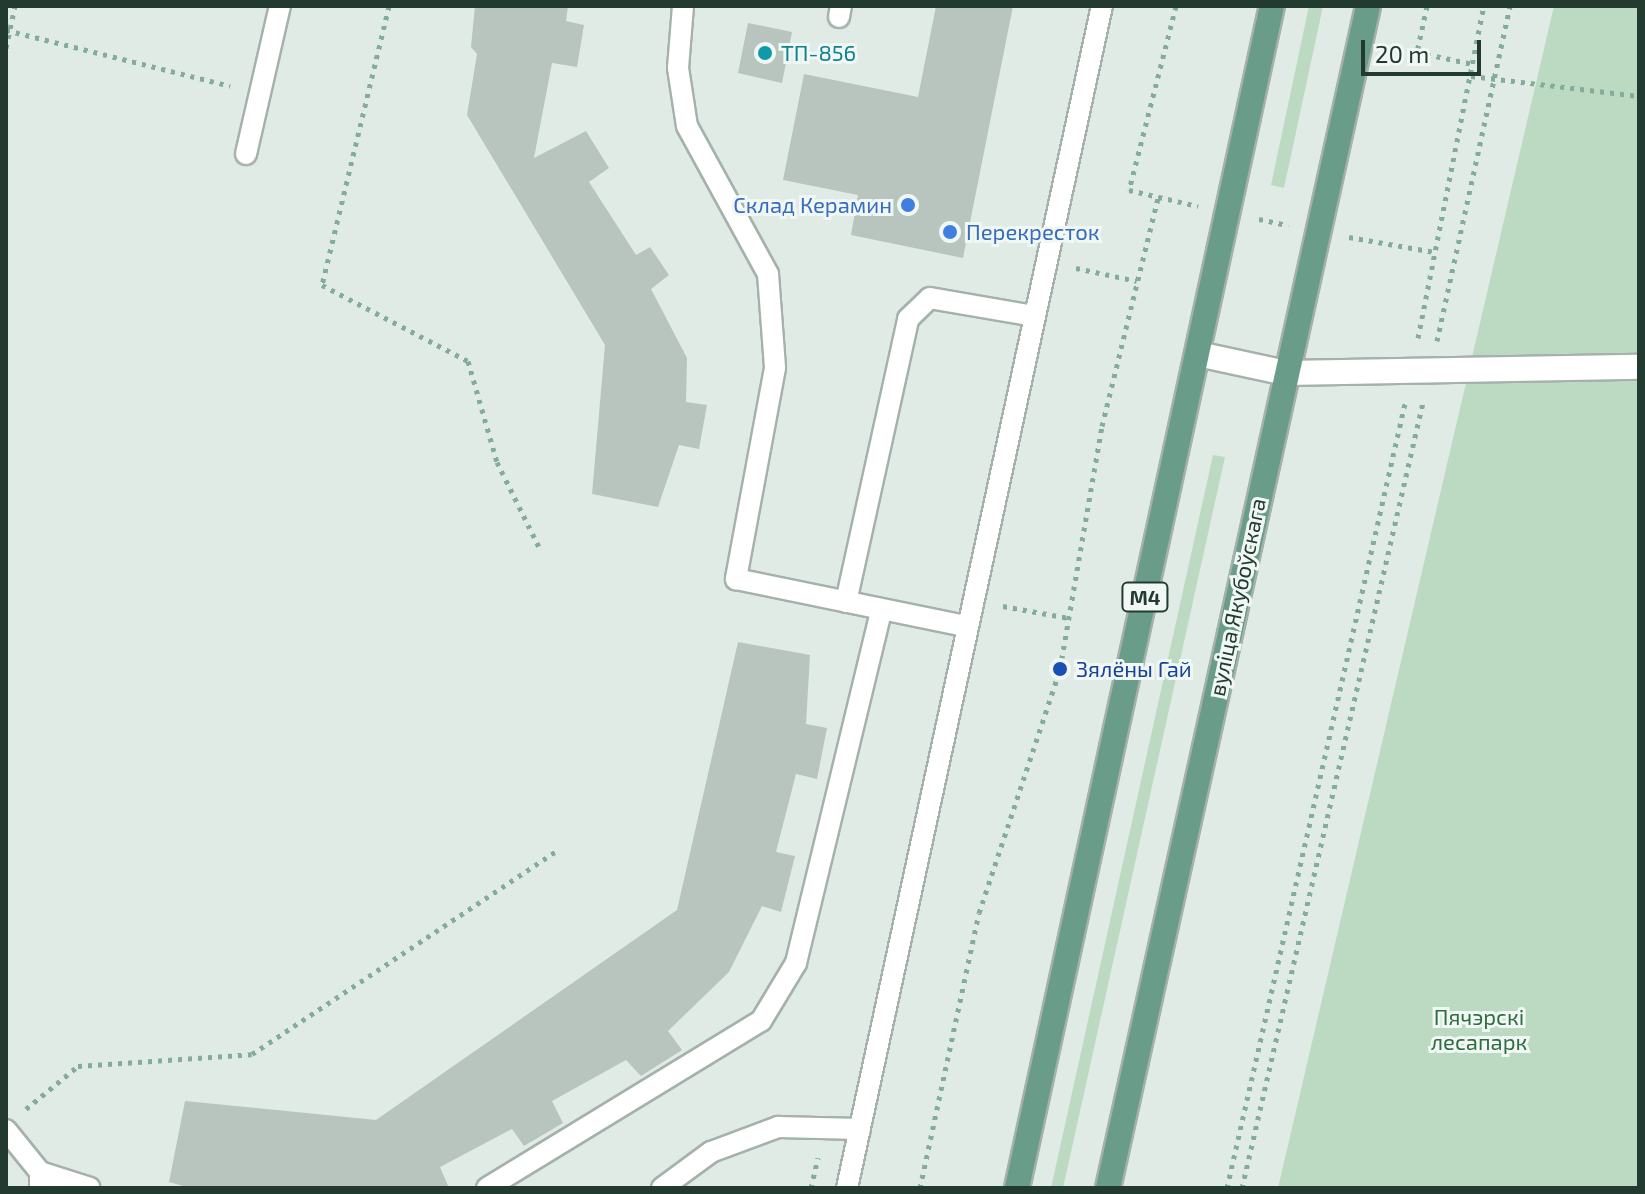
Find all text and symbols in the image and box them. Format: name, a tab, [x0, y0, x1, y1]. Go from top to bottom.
scale bar	[1365, 24, 1485, 74]
text: 20 m	[1375, 39, 1429, 68]
place label: ТП-856	[781, 40, 856, 66]
marker: ТП-856	[756, 44, 774, 62]
place label: Склад Керамин	[733, 192, 892, 218]
marker: Склад Керамин	[899, 196, 917, 214]
place label: Перекресток	[966, 219, 1100, 245]
marker: Перекресток	[941, 223, 959, 241]
street label: вуліца Якубоўскага	[1203, 496, 1271, 698]
road number: М4	[1121, 581, 1169, 613]
place label: Зялёны Гай	[1076, 656, 1192, 682]
marker: Зялёны Гай	[1051, 660, 1069, 678]
park label: Пячэрскі лесапарк	[1431, 1003, 1527, 1054]

